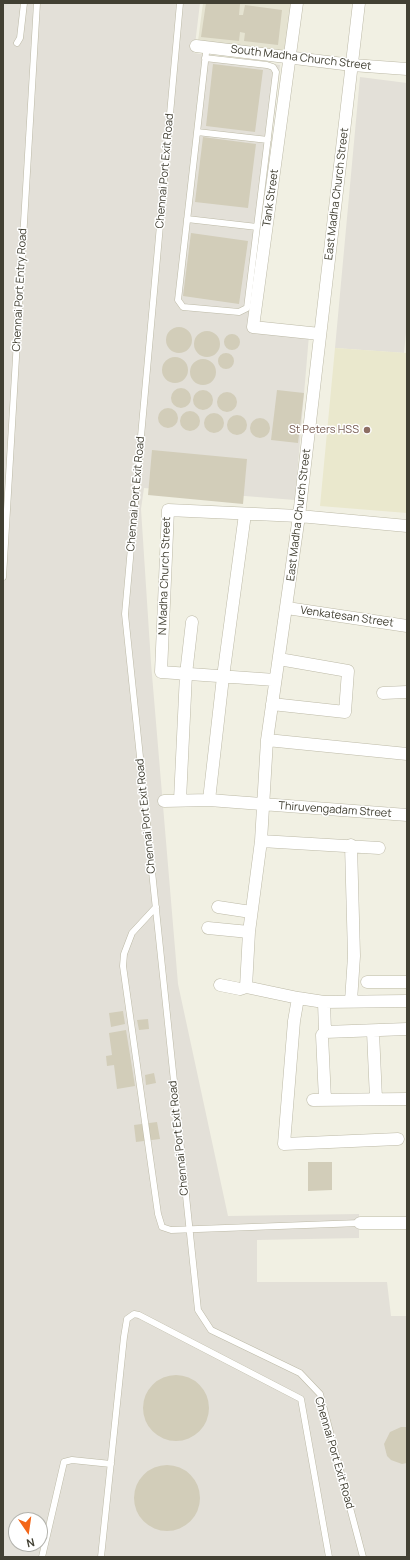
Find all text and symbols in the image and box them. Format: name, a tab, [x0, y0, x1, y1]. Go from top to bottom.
street label: South Madha Church Street	[230, 43, 372, 73]
street label: Chennai Port Exit Road	[153, 113, 177, 229]
street label: East Madha Church Street	[322, 127, 352, 261]
street label: Tank Street	[260, 168, 282, 228]
street label: Chennai Port Entry Road	[10, 228, 30, 352]
place label: St Peters HSS	[289, 423, 359, 437]
marker: St Peters HSS	[362, 425, 372, 435]
street label: Chennai Port Exit Road	[124, 436, 148, 552]
street label: East Madha Church Street	[284, 448, 314, 582]
street label: N Madha Church Street	[156, 517, 174, 635]
street label: Venkatesan Street	[300, 604, 394, 630]
street label: Chennai Port Exit Road	[133, 758, 159, 874]
street label: Thiruvengadam Street	[278, 799, 392, 821]
street label: Chennai Port Exit Road	[166, 1080, 192, 1196]
street label: Chennai Port Exit Road	[312, 1396, 356, 1510]
north arrow	[8, 1512, 48, 1552]
text: N	[25, 1535, 36, 1551]

